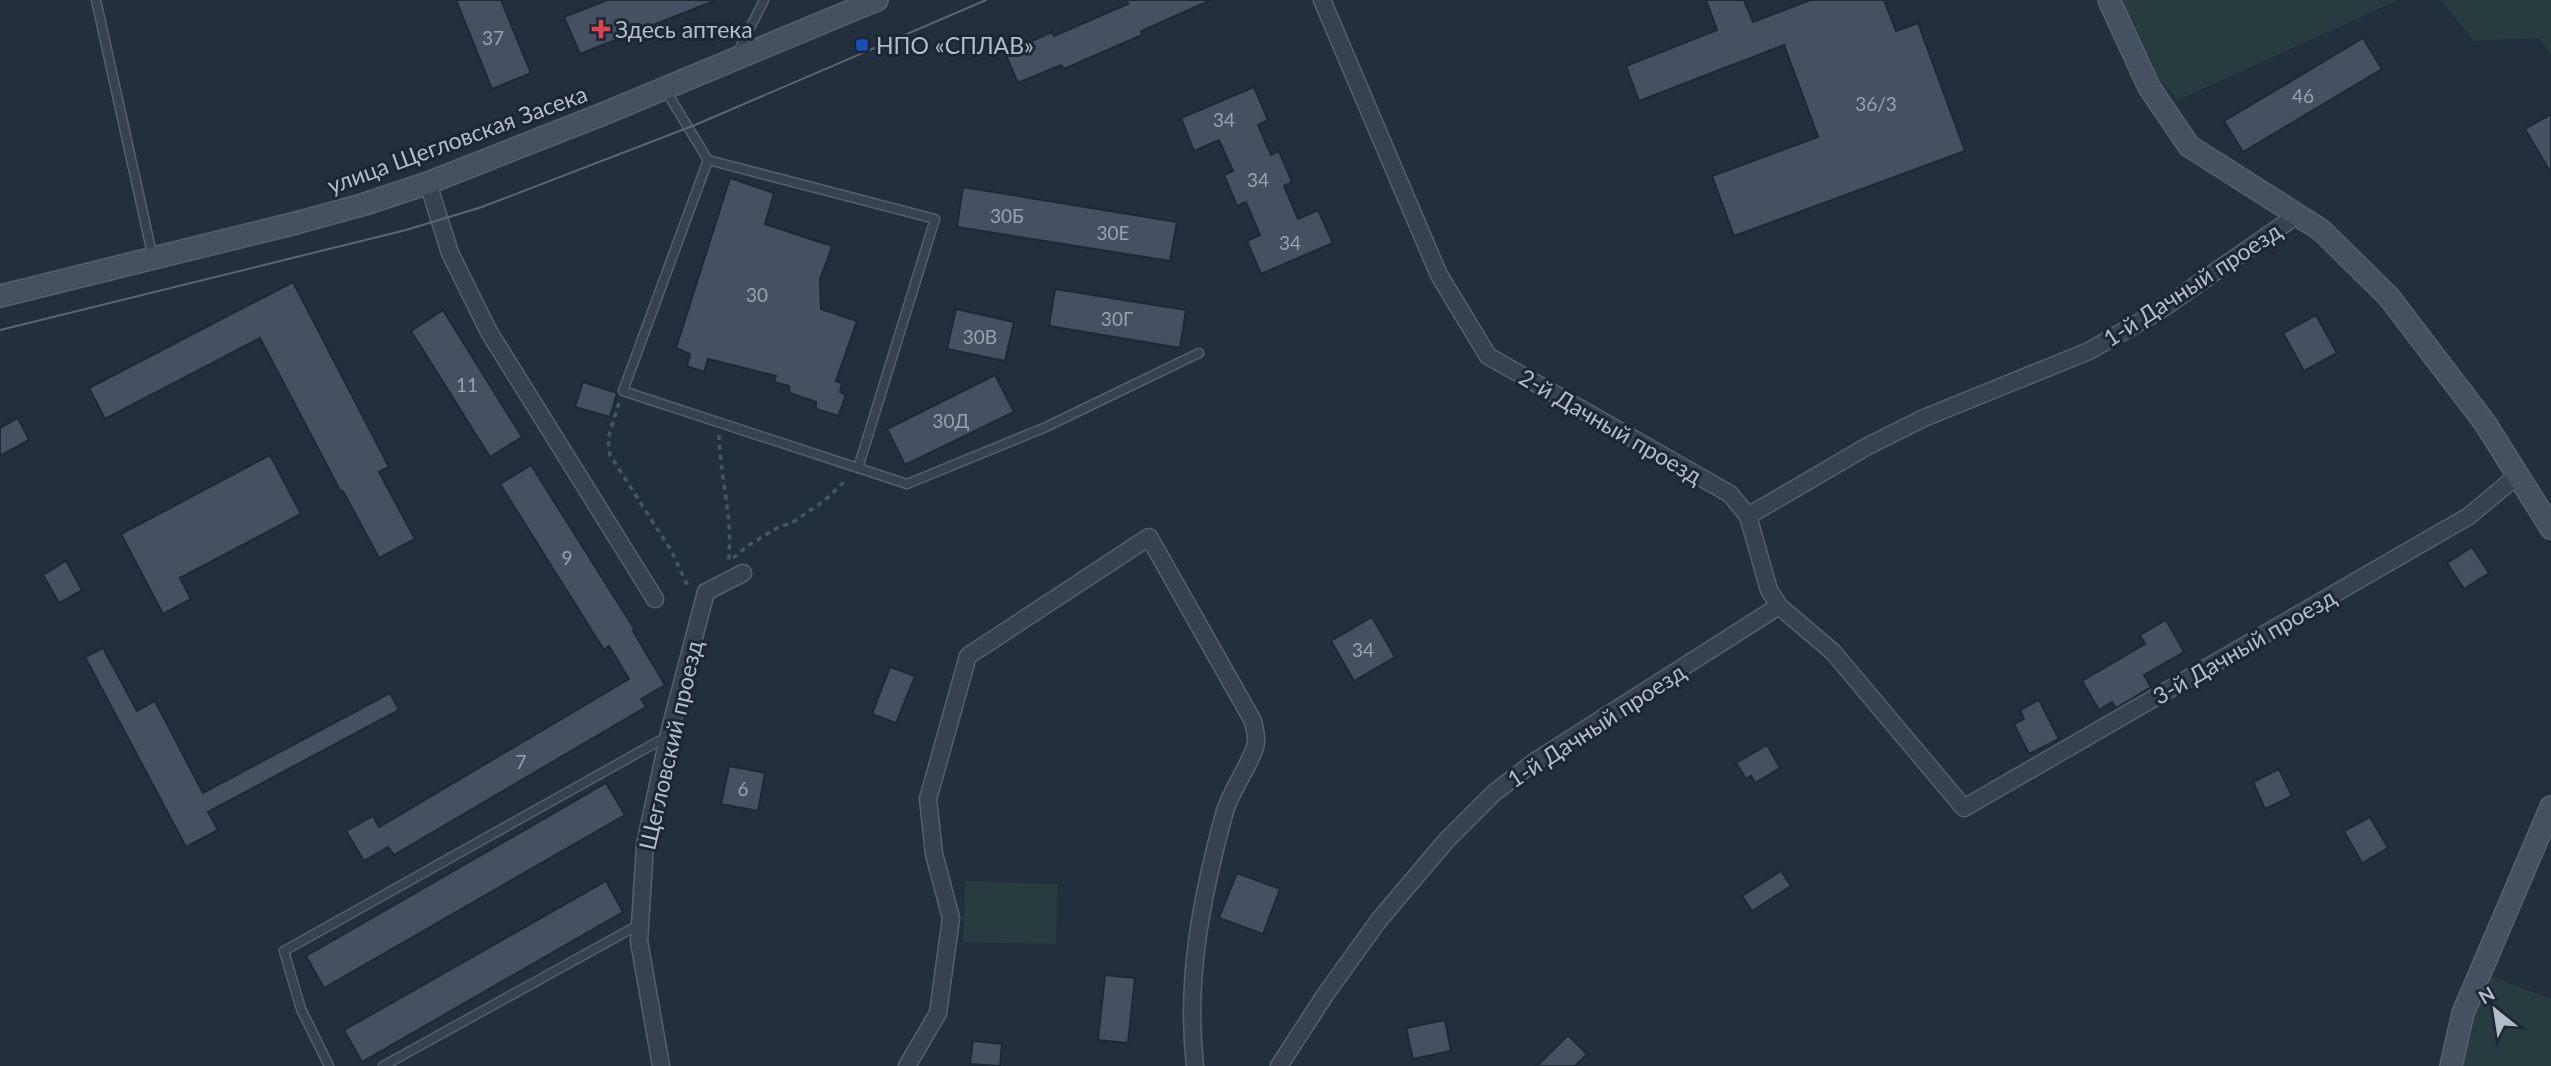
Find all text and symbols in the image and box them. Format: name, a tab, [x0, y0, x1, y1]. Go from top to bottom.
place label: Здесь аптека	[615, 15, 753, 43]
marker: Здесь аптека	[593, 21, 609, 37]
house number: 37	[482, 26, 504, 49]
place label: НПО «СПЛАВ»	[876, 31, 1034, 59]
marker: НПО «СПЛАВ»	[854, 37, 870, 53]
street label: улица Щегловская Засека	[323, 79, 591, 199]
house number: 46	[2292, 84, 2314, 107]
house number: 36/3	[1855, 92, 1897, 115]
house number: 34	[1213, 108, 1235, 131]
house number: 34	[1247, 168, 1269, 191]
house number: 30Б	[990, 204, 1024, 227]
street label: 1-й Дачный проезд	[2098, 216, 2286, 352]
house number: 30Е	[1096, 221, 1130, 244]
house number: 34	[1279, 231, 1301, 254]
house number: 30	[746, 283, 768, 306]
house number: 30Г	[1101, 307, 1133, 330]
house number: 30В	[963, 325, 997, 348]
street label: 2-й Дачный проезд	[1515, 362, 1707, 490]
house number: 11	[456, 373, 478, 396]
house number: 30Д	[933, 409, 970, 432]
house number: 9	[561, 546, 573, 569]
street label: 3-й Дачный проезд	[2148, 582, 2340, 710]
street label: Щегловский проезд	[632, 638, 708, 852]
house number: 34	[1352, 638, 1374, 661]
street label: 1-й Дачный проезд	[1502, 657, 1690, 793]
house number: 7	[515, 750, 527, 773]
house number: 6	[737, 777, 749, 800]
north arrow	[2460, 975, 2530, 1045]
text: N	[2474, 981, 2498, 1008]

